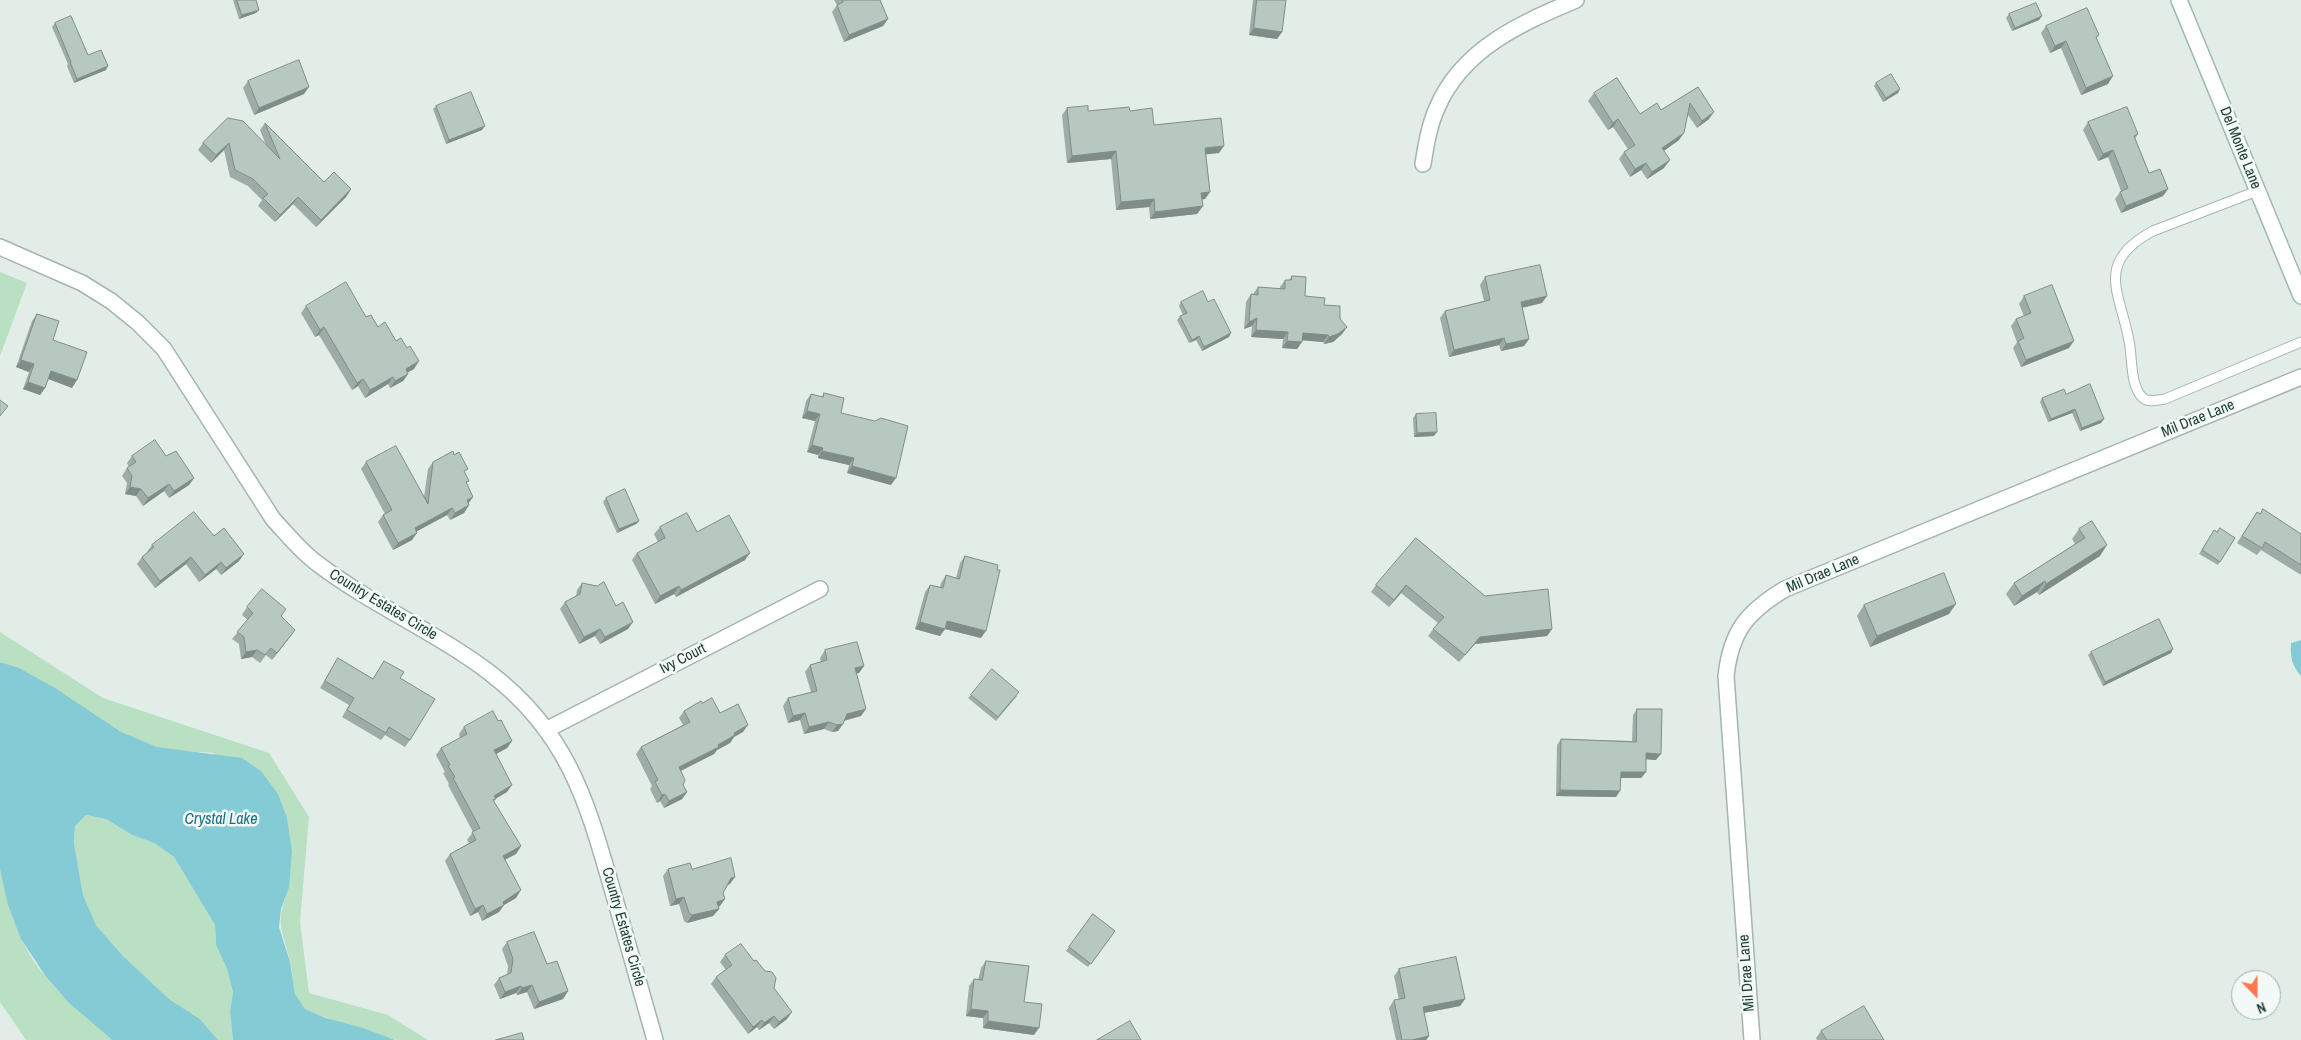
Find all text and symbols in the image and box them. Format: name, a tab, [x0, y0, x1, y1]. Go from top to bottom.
street label: Del Monte Lane	[2215, 104, 2265, 192]
street label: Mil Drae Lane	[2159, 396, 2237, 442]
street label: Mil Drae Lane	[1784, 551, 1862, 597]
street label: Country Estates Circle	[326, 566, 440, 644]
street label: Ivy Court	[657, 640, 709, 678]
water label: Crystal Lake	[185, 810, 257, 830]
street label: Country Estates Circle	[597, 865, 649, 989]
street label: Mil Drae Lane	[1735, 934, 1759, 1012]
north arrow	[2231, 970, 2281, 1020]
text: N	[2254, 998, 2268, 1018]

